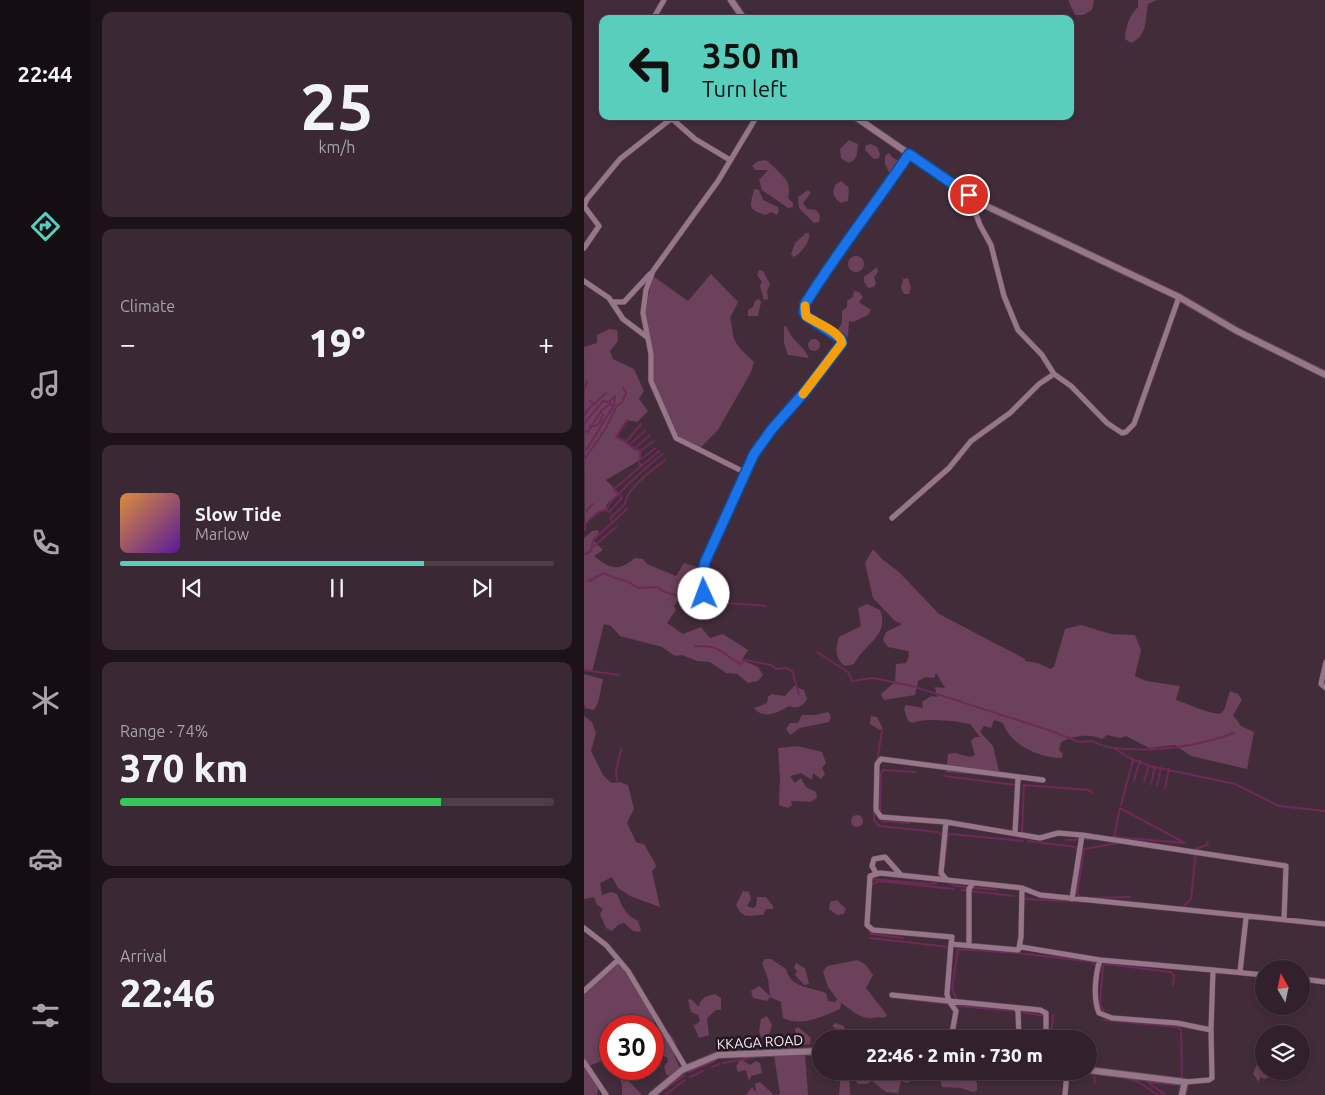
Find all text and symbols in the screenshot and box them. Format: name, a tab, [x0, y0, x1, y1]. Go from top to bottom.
icon: left	[619, 35, 684, 100]
text: 350 m	[702, 35, 800, 75]
text: 22:44	[17, 61, 73, 86]
text: 25	[300, 69, 374, 142]
text: Turn left	[702, 76, 787, 101]
text: km/h	[319, 138, 355, 156]
pin	[948, 174, 990, 216]
icon: arrive	[955, 181, 983, 209]
icon: directions	[28, 209, 63, 244]
text: Climate	[120, 297, 175, 315]
text: 19°	[309, 322, 365, 364]
text: −	[120, 328, 136, 359]
text: +	[538, 328, 554, 359]
icon: music	[28, 367, 63, 402]
text: Slow Tide	[195, 503, 282, 525]
icon: phone	[28, 525, 63, 560]
text: Marlow	[195, 525, 249, 543]
position arrow	[677, 567, 729, 619]
icon: previous	[178, 574, 206, 602]
icon: pause	[323, 574, 351, 602]
icon: next	[468, 574, 496, 602]
icon: climate	[28, 683, 63, 718]
text: Range · 74%	[120, 722, 208, 740]
text: 370 km	[120, 747, 248, 789]
icon: car	[28, 841, 63, 876]
text: Arrival	[120, 947, 167, 965]
north arrow	[1255, 960, 1310, 1015]
map controls	[1255, 960, 1310, 1080]
text: 22:46	[120, 972, 215, 1014]
icon: filters	[28, 998, 63, 1033]
speed limit sign: 30	[599, 1015, 664, 1080]
button: layers	[1255, 1025, 1310, 1080]
street label: KKAGA ROAD	[716, 1032, 804, 1052]
text: 22:46 · 2 min · 730 m	[866, 1044, 1043, 1066]

